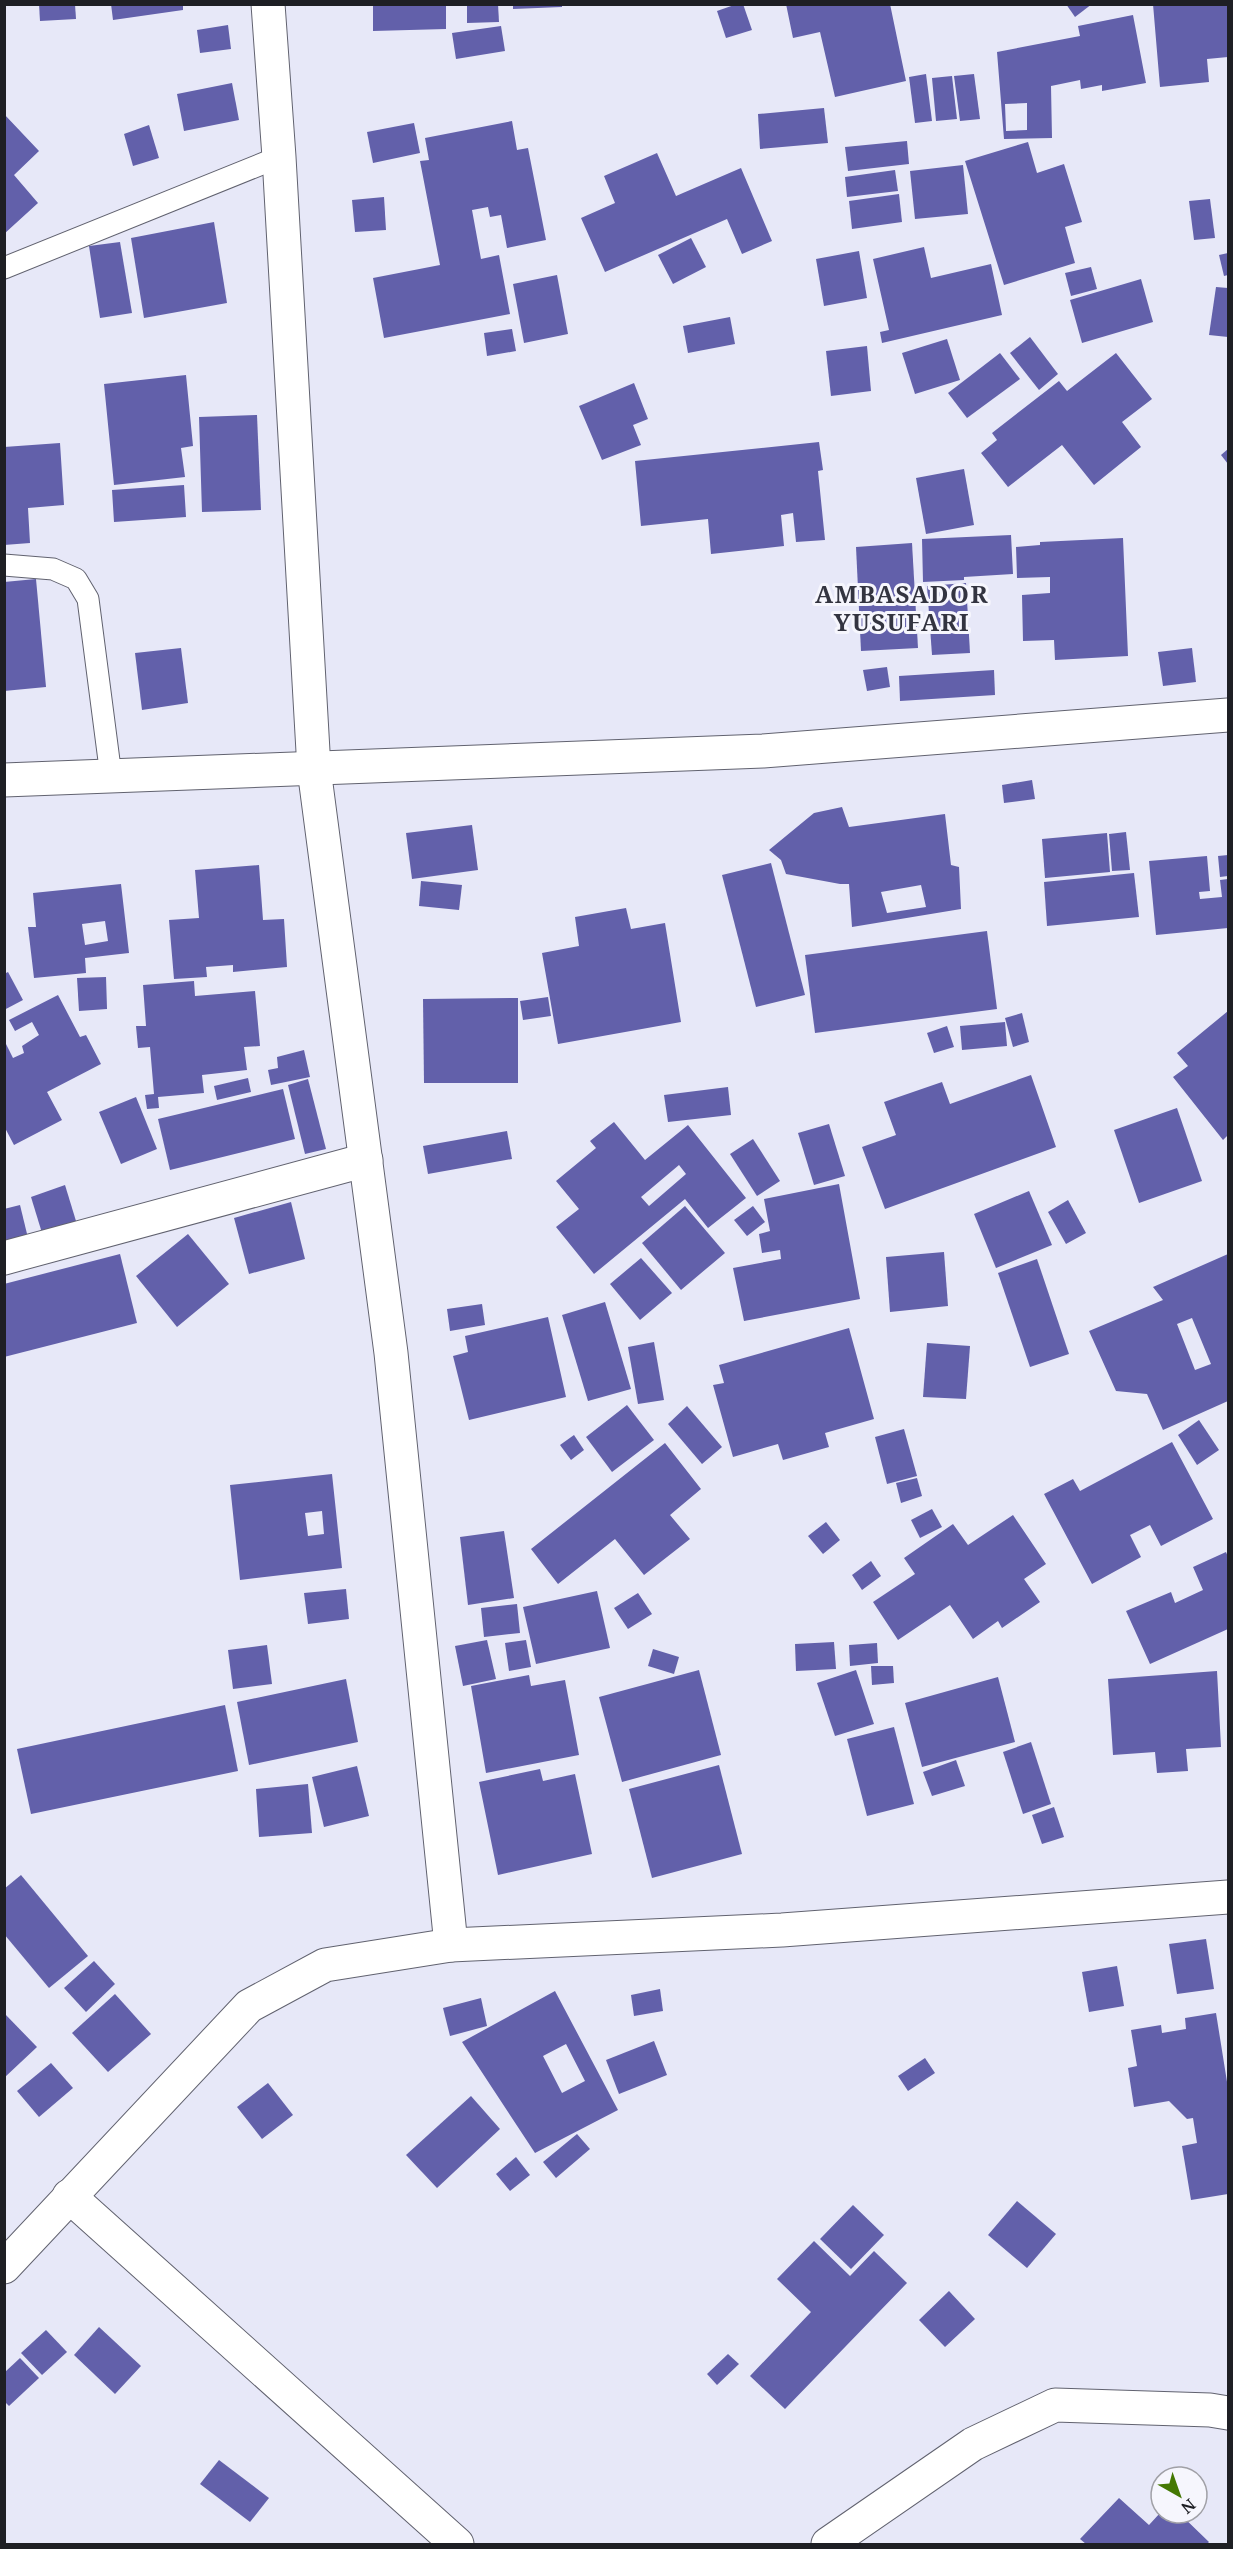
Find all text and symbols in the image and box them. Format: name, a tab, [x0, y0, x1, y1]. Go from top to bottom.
district label: AMBASADOR YUSUFARI	[815, 577, 989, 638]
north arrow	[1149, 2465, 1209, 2525]
text: N	[1176, 2494, 1201, 2519]

